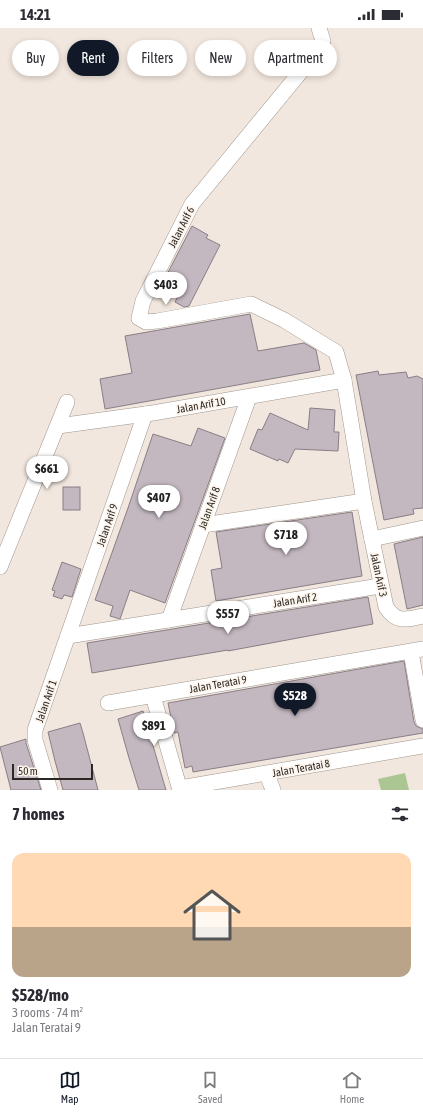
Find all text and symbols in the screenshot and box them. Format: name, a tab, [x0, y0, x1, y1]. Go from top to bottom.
text: 14:21	[20, 6, 51, 23]
chip: Buy	[12, 40, 59, 76]
chip: Rent	[67, 40, 119, 76]
chip: Filters	[127, 40, 187, 76]
chip: New	[195, 40, 246, 76]
chip: Apartment	[254, 40, 337, 76]
street label: Jalan Arif 6	[166, 204, 196, 250]
pin: $403	[142, 272, 190, 306]
text: $403	[154, 277, 178, 292]
street label: Jalan Arif 10	[176, 395, 226, 415]
pin: $661	[23, 456, 71, 490]
text: $661	[35, 461, 59, 476]
pin: $407	[135, 485, 183, 519]
street label: Jalan Arif 8	[196, 485, 222, 531]
text: $407	[147, 490, 171, 505]
street label: Jalan Arif 9	[94, 502, 120, 548]
pin: $718	[262, 522, 310, 556]
text: $718	[274, 527, 298, 542]
street label: Jalan Arif 3	[369, 552, 389, 598]
street label: Jalan Arif 2	[272, 591, 318, 609]
pin: $557	[204, 601, 252, 635]
text: $557	[216, 606, 240, 621]
street label: Jalan Teratai 9	[188, 673, 248, 695]
street label: Jalan Arif 1	[33, 678, 59, 724]
pin: $528	[271, 683, 319, 717]
text: $528	[283, 688, 307, 703]
pin: $891	[130, 713, 178, 747]
text: $891	[142, 718, 166, 733]
street label: Jalan Teratai 8	[271, 757, 331, 779]
scale bar	[12, 762, 93, 781]
text: 50 m	[18, 765, 38, 777]
icon: filters	[389, 803, 411, 825]
text: 7 homes	[12, 804, 65, 824]
icon: home	[176, 879, 248, 951]
text: $528/mo	[12, 985, 69, 1005]
text: 3 rooms · 74 m²	[12, 1005, 83, 1020]
text: Jalan Teratai 9	[12, 1020, 81, 1035]
tab: Map	[59, 1069, 81, 1105]
tab: Saved	[198, 1069, 222, 1105]
tab: Home	[340, 1069, 364, 1105]

